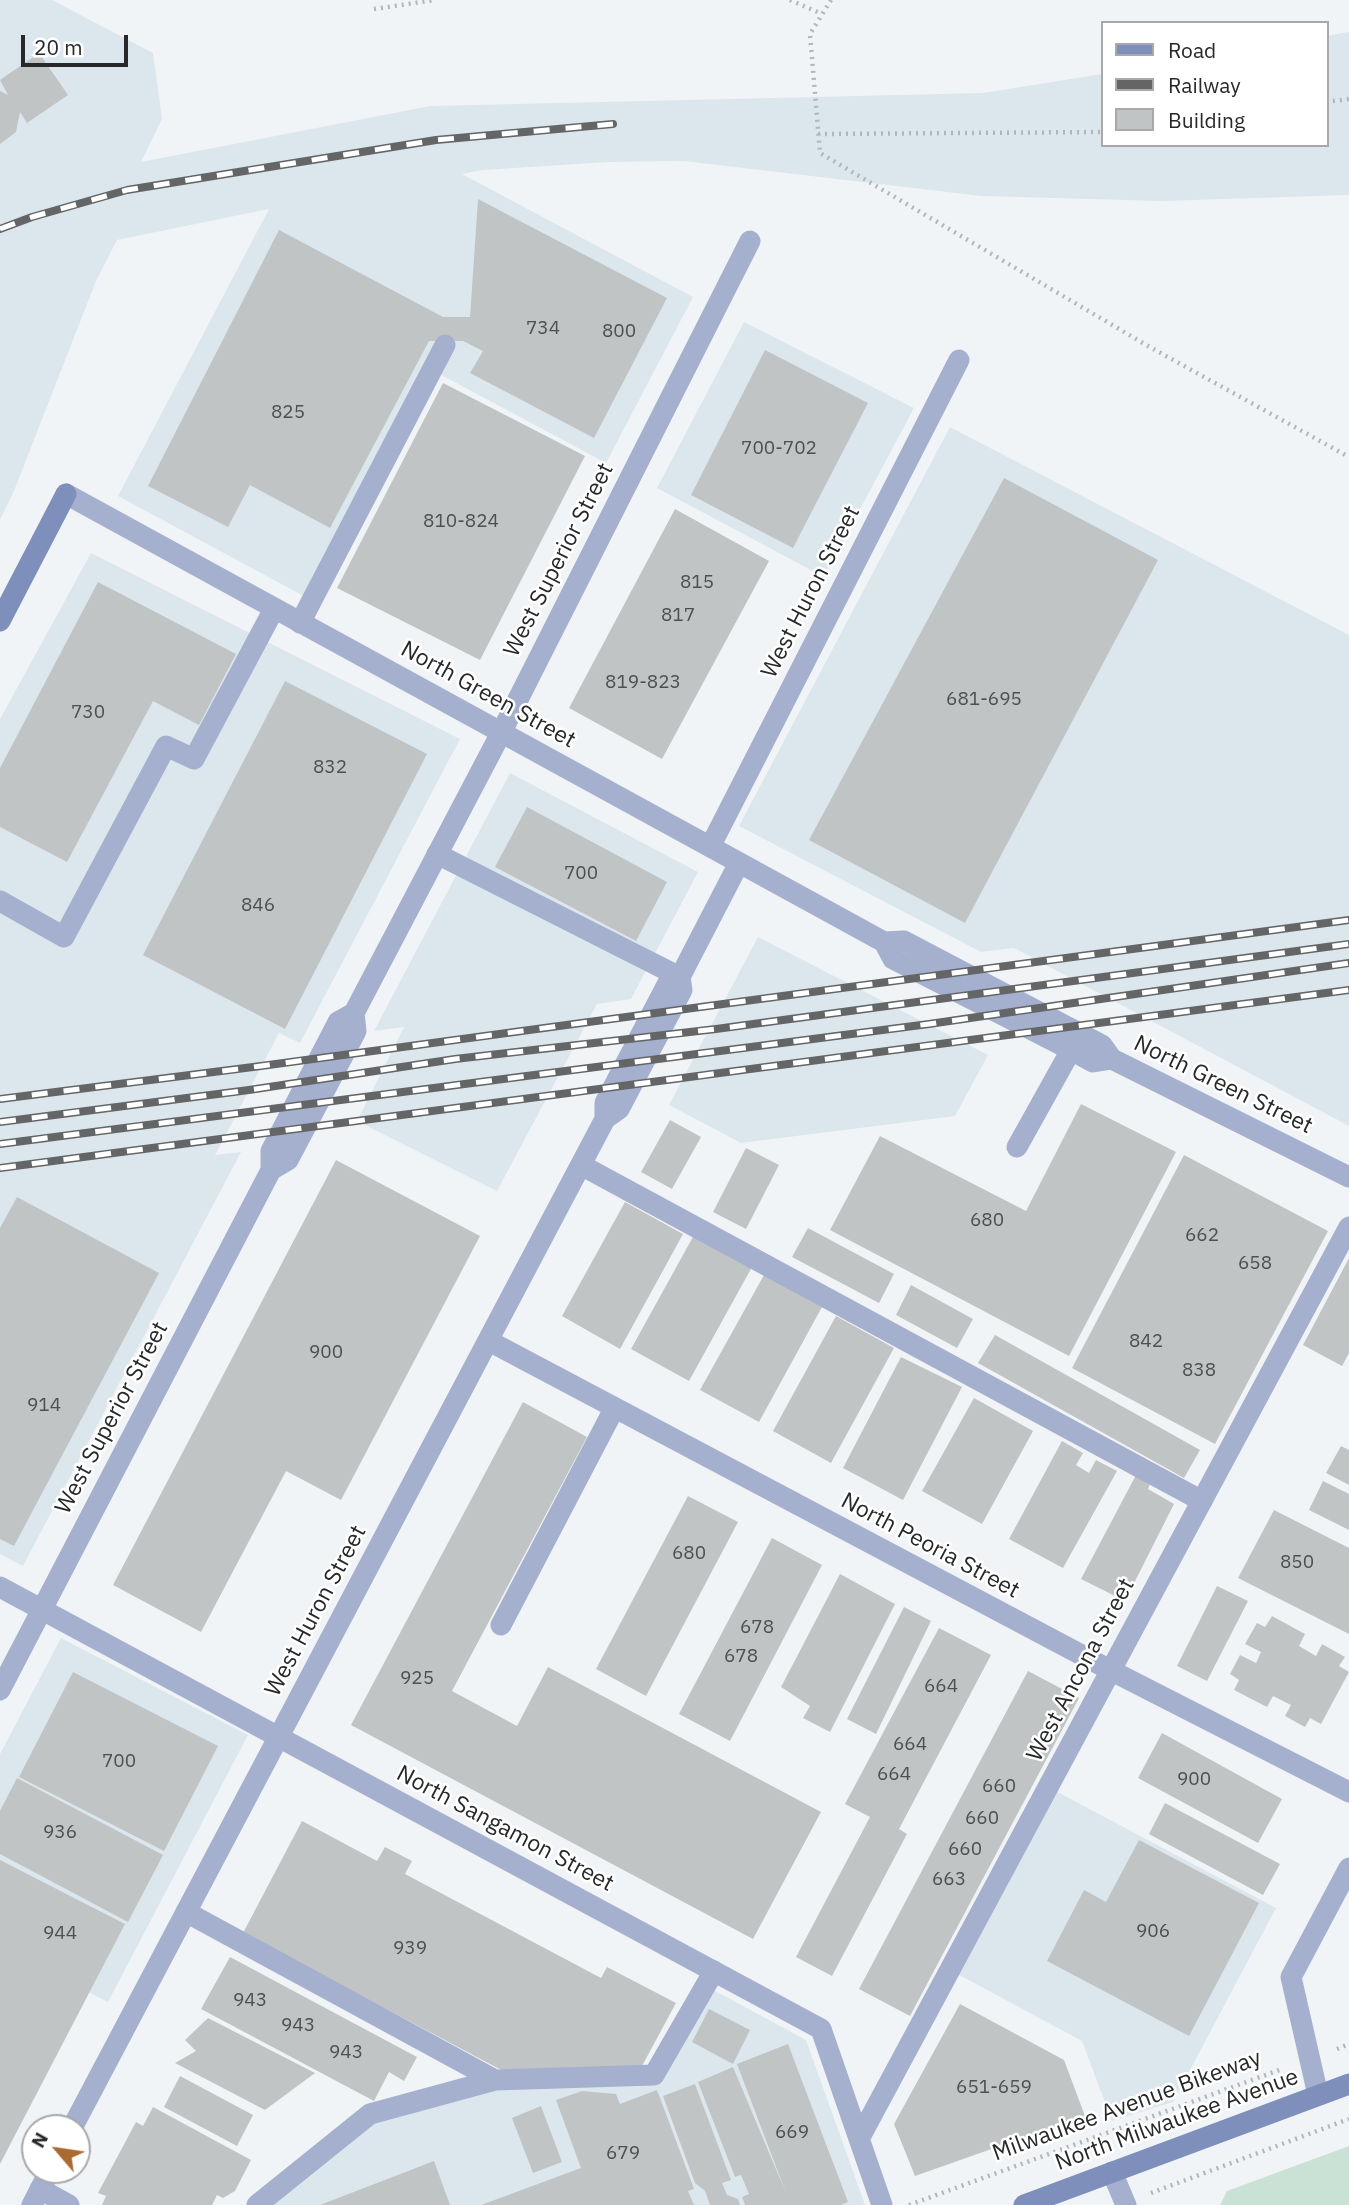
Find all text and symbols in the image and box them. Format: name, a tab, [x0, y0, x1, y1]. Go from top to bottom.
scale bar	[24, 21, 131, 65]
legend	[1100, 21, 1328, 147]
text: 20 m	[34, 33, 83, 61]
text: Road	[1168, 36, 1216, 64]
text: Railway	[1168, 71, 1241, 99]
text: Building	[1168, 106, 1245, 134]
house number: 734	[526, 318, 560, 340]
house number: 800	[602, 321, 636, 343]
house number: 825	[271, 402, 305, 424]
house number: 700-702	[741, 438, 817, 460]
street label: West Superior Street	[498, 459, 620, 661]
street label: West Huron Street	[756, 501, 866, 683]
house number: 810-824	[423, 511, 499, 533]
house number: 815	[680, 572, 714, 594]
house number: 817	[661, 605, 695, 627]
street label: North Green Street	[396, 636, 580, 754]
house number: 819-823	[605, 672, 681, 694]
house number: 681-695	[946, 689, 1022, 711]
house number: 730	[71, 702, 105, 724]
house number: 832	[313, 757, 347, 779]
house number: 700	[564, 863, 598, 885]
house number: 846	[241, 895, 275, 917]
street label: North Green Street	[1129, 1030, 1317, 1140]
house number: 680	[970, 1210, 1004, 1232]
house number: 662	[1185, 1225, 1219, 1247]
house number: 658	[1238, 1253, 1272, 1275]
street label: West Superior Street	[50, 1317, 174, 1519]
house number: 842	[1129, 1331, 1163, 1353]
house number: 900	[309, 1342, 343, 1364]
house number: 838	[1182, 1360, 1216, 1382]
house number: 914	[27, 1395, 61, 1417]
street label: North Peoria Street	[836, 1487, 1024, 1605]
street label: West Huron Street	[259, 1521, 373, 1701]
house number: 680	[672, 1543, 706, 1565]
house number: 850	[1280, 1552, 1314, 1574]
street label: West Ancona Street	[1021, 1574, 1141, 1766]
house number: 678	[740, 1617, 774, 1639]
house number: 678	[724, 1646, 758, 1668]
house number: 925	[400, 1668, 434, 1690]
house number: 664	[924, 1676, 958, 1698]
house number: 664	[893, 1734, 927, 1756]
house number: 700	[102, 1751, 136, 1773]
street label: North Sangamon Street	[392, 1760, 618, 1898]
house number: 664	[877, 1764, 911, 1786]
house number: 900	[1177, 1769, 1211, 1791]
house number: 660	[982, 1776, 1016, 1798]
house number: 660	[965, 1808, 999, 1830]
house number: 936	[43, 1822, 77, 1844]
house number: 660	[948, 1839, 982, 1861]
house number: 663	[932, 1869, 966, 1891]
house number: 906	[1136, 1921, 1170, 1943]
house number: 944	[43, 1923, 77, 1945]
house number: 939	[393, 1938, 427, 1960]
house number: 943	[233, 1990, 267, 2012]
house number: 943	[281, 2015, 315, 2037]
house number: 943	[329, 2042, 363, 2064]
street label: Milwaukee Avenue Bikeway	[989, 2044, 1265, 2168]
street label: North Milwaukee Avenue	[1052, 2063, 1302, 2177]
house number: 651-659	[956, 2077, 1032, 2099]
north arrow	[21, 2114, 91, 2184]
house number: 669	[775, 2122, 809, 2144]
text: N	[26, 2128, 53, 2152]
house number: 679	[606, 2143, 640, 2165]

